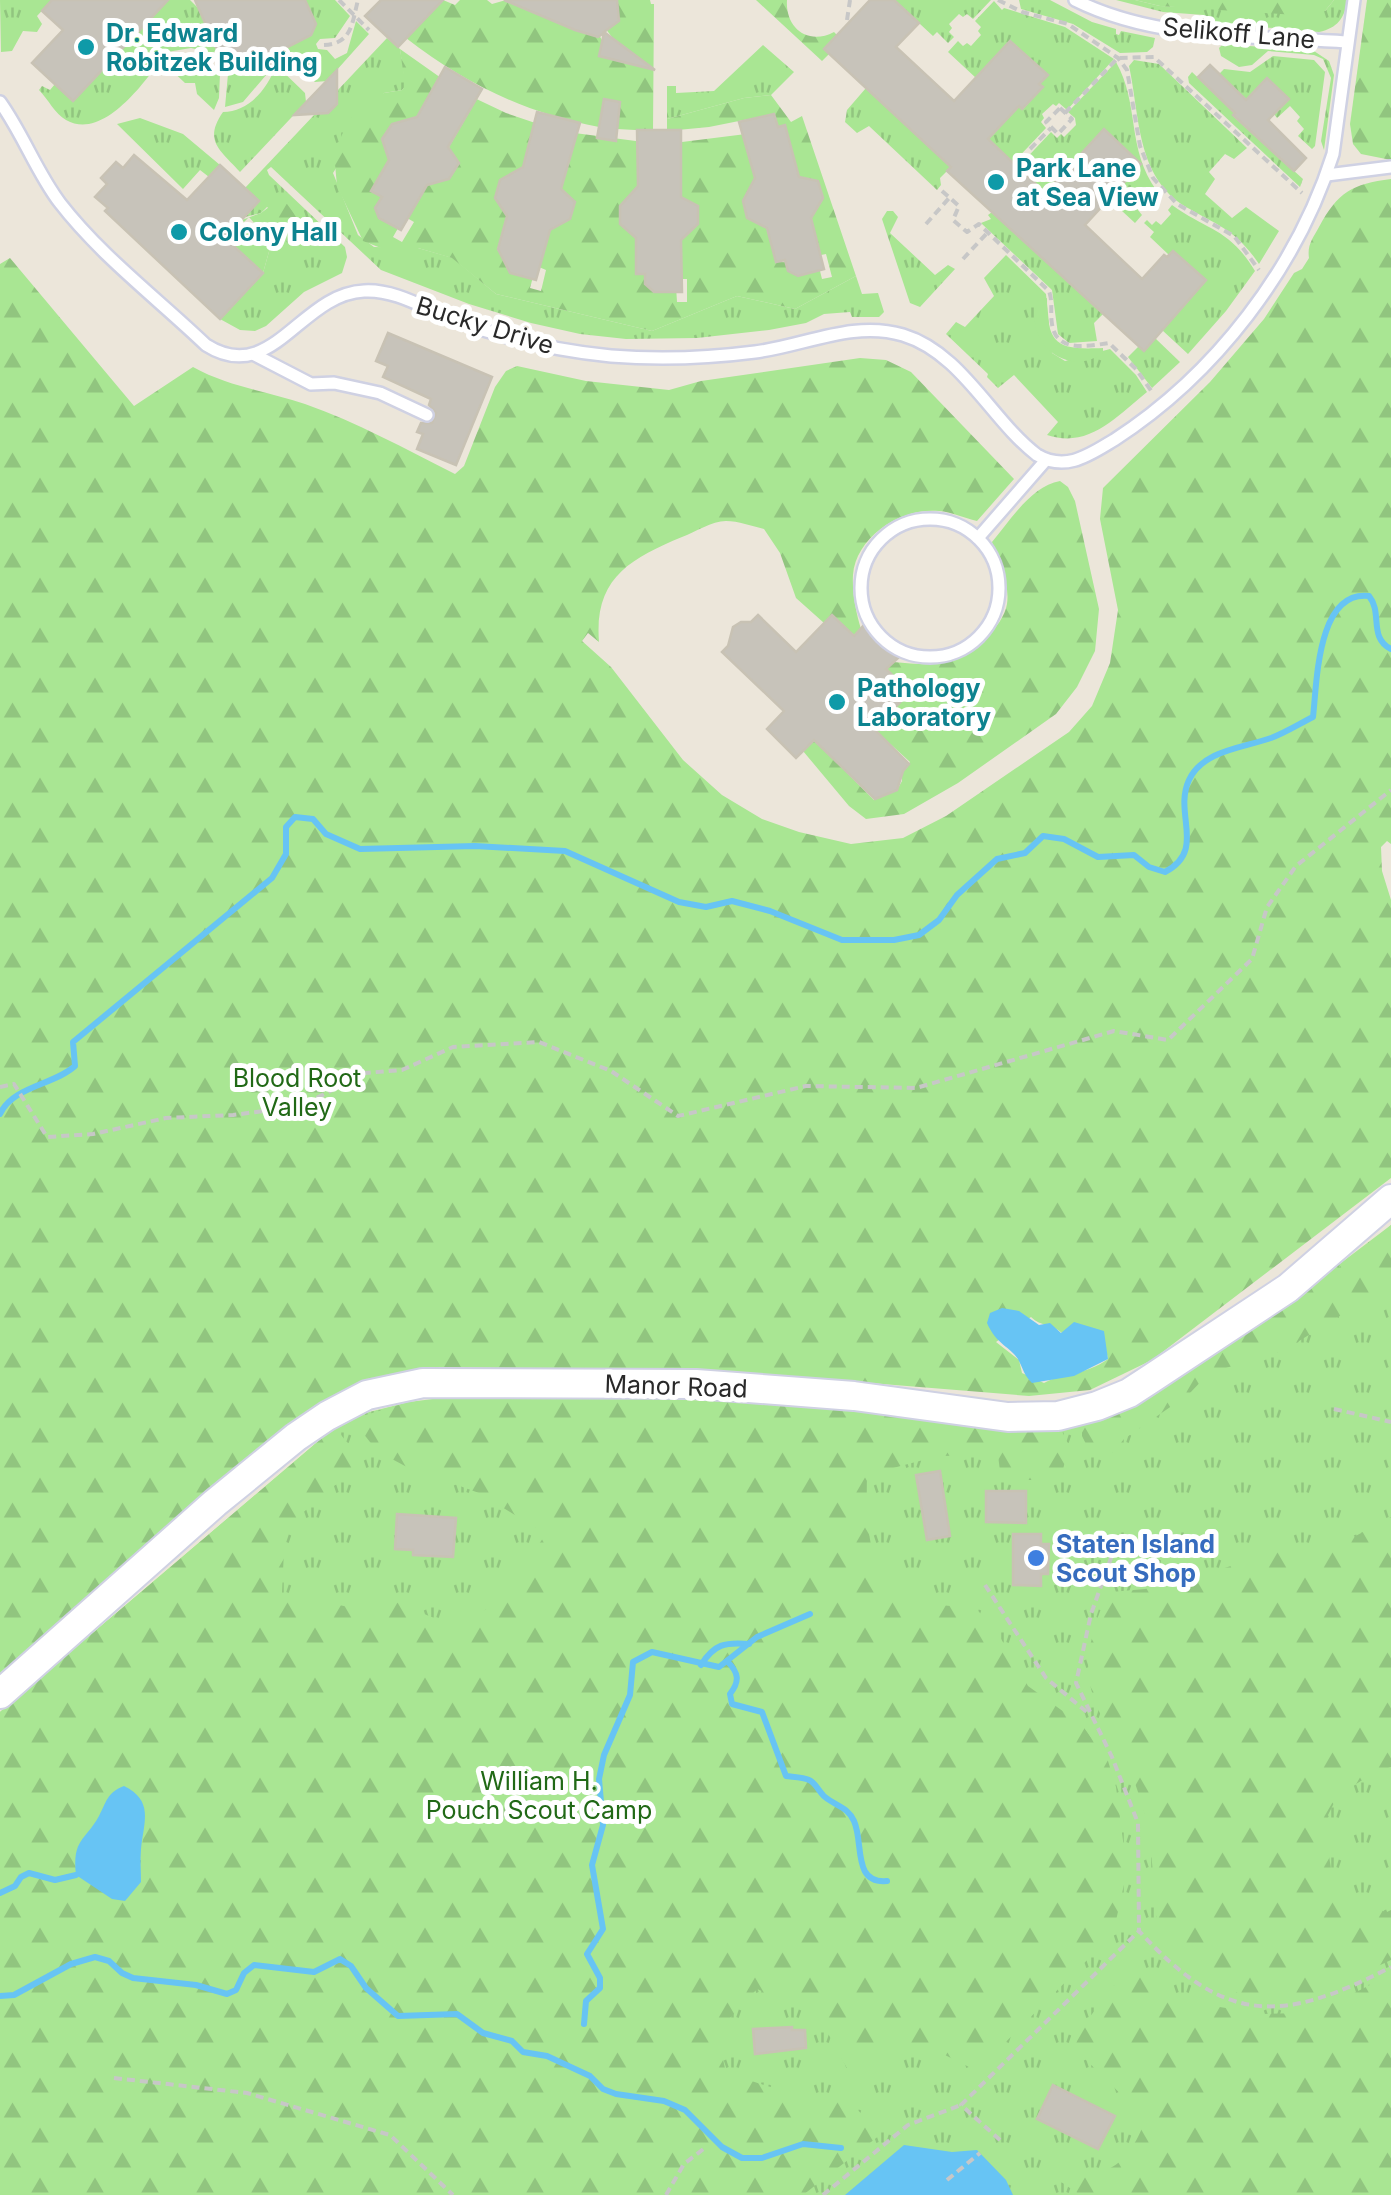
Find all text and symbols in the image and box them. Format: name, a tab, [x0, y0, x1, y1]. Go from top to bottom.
street label: Selikoff Lane	[1161, 11, 1317, 55]
place label: Dr. Edward Robitzek Building	[106, 18, 318, 77]
marker: Dr. Edward Robitzek Building	[75, 36, 97, 58]
place label: Park Lane at Sea View	[1016, 153, 1159, 212]
marker: Park Lane at Sea View	[985, 171, 1007, 193]
place label: Colony Hall	[199, 217, 338, 247]
marker: Colony Hall	[168, 221, 190, 243]
street label: Bucky Drive	[413, 290, 557, 360]
place label: Pathology Laboratory	[857, 673, 991, 732]
marker: Pathology Laboratory	[826, 691, 848, 713]
park label: Blood Root Valley	[233, 1063, 361, 1122]
street label: Manor Road	[604, 1369, 748, 1403]
place label: Staten Island Scout Shop	[1056, 1529, 1215, 1588]
marker: Staten Island Scout Shop	[1025, 1547, 1047, 1569]
park label: William H. Pouch Scout Camp	[426, 1766, 652, 1825]

